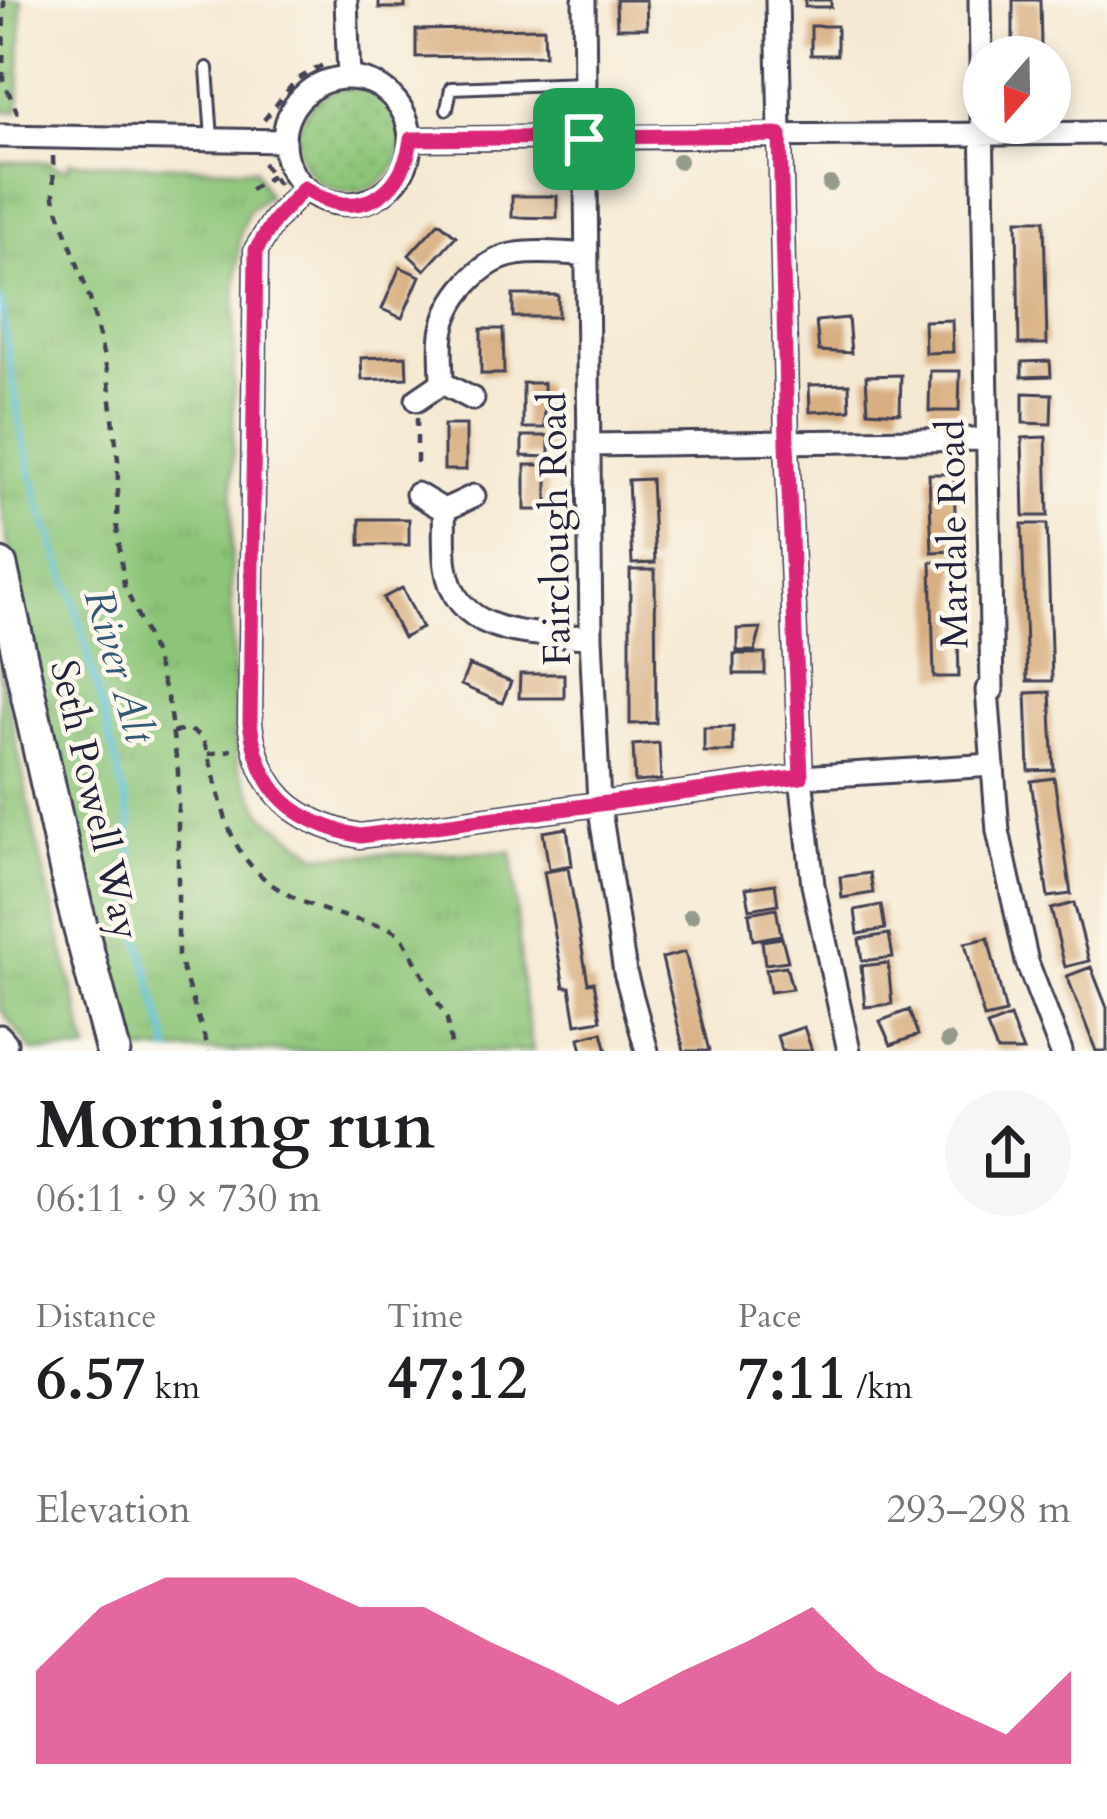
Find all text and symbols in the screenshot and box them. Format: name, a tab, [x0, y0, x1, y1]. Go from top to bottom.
north arrow	[963, 36, 1071, 144]
map controls	[963, 36, 1071, 144]
pin	[533, 88, 635, 190]
icon: arrive	[551, 106, 617, 172]
street label: Fairclough Road	[526, 391, 584, 666]
street label: Mardale Road	[924, 419, 981, 649]
water label: River Alt	[70, 582, 168, 751]
street label: Seth Powell Way	[37, 655, 153, 945]
text: Morning run	[36, 1082, 435, 1171]
button: share	[945, 1090, 1071, 1216]
text: 06:11 · 9 × 730 m	[36, 1172, 321, 1225]
text: Distance	[36, 1294, 157, 1339]
text: Time	[387, 1294, 463, 1339]
text: Pace	[738, 1294, 802, 1339]
text: 6.57	[36, 1339, 146, 1420]
text: 47:12	[387, 1339, 527, 1420]
text: 7:11	[738, 1339, 848, 1420]
text: km	[146, 1365, 200, 1410]
text: /km	[848, 1365, 913, 1410]
text: Elevation	[36, 1483, 191, 1536]
text: 293–298 m	[886, 1483, 1071, 1536]

